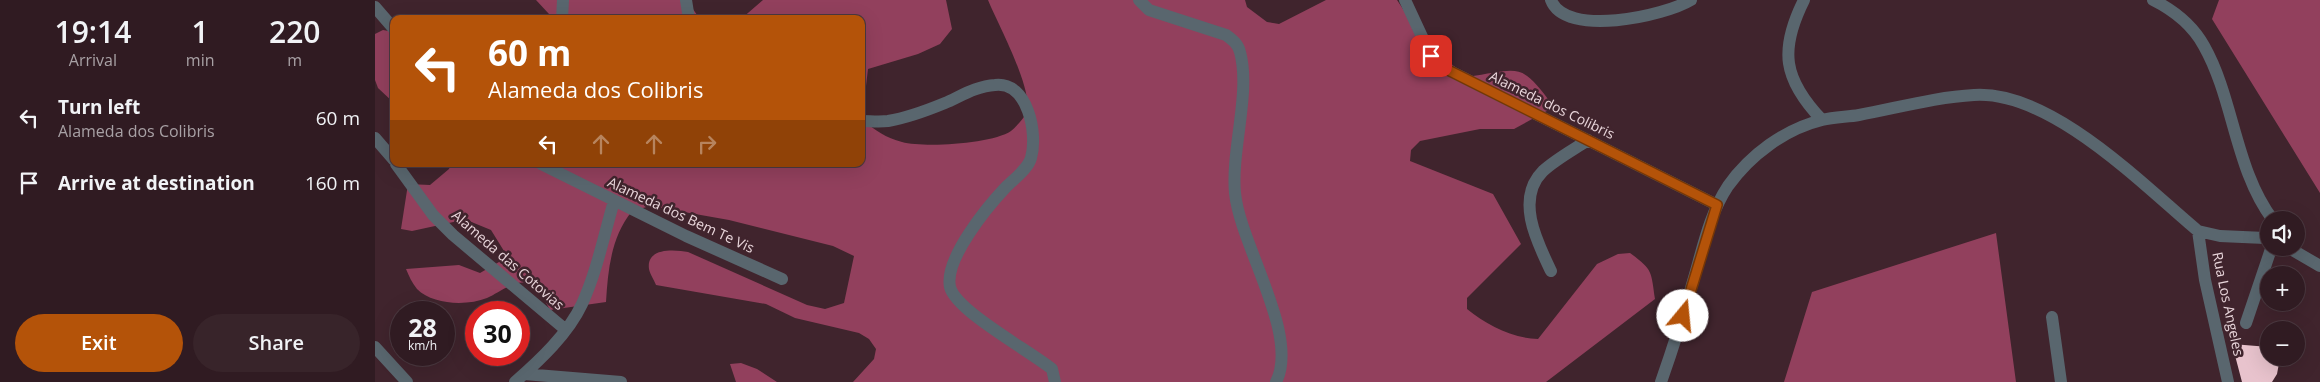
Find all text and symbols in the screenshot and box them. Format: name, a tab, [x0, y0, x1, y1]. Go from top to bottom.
text: 19:14	[55, 11, 131, 52]
text: 1	[192, 11, 209, 52]
text: 220	[269, 11, 320, 52]
text: 60 m	[488, 29, 571, 76]
icon: left	[405, 35, 470, 100]
pin	[1410, 35, 1452, 77]
icon: arrive	[1417, 42, 1445, 70]
text: Arrival	[69, 49, 117, 71]
text: min	[186, 49, 215, 71]
text: m	[287, 49, 302, 71]
street label: Alameda dos Colibris	[1486, 66, 1618, 143]
text: Alameda dos Colibris	[488, 74, 703, 104]
text: Turn left	[58, 94, 140, 120]
icon: left	[15, 104, 43, 132]
text: 60 m	[316, 105, 360, 131]
text: Alameda dos Colibris	[58, 120, 215, 142]
icon: left	[534, 130, 562, 158]
icon: ahead	[587, 130, 615, 158]
icon: ahead	[640, 130, 668, 158]
icon: right	[693, 130, 721, 158]
icon: arrive	[15, 169, 43, 197]
text: Arrive at destination	[58, 170, 255, 196]
text: 160 m	[305, 170, 360, 196]
street label: Alameda dos Bem Te Vis	[605, 172, 758, 257]
street label: Alameda das Cotovias	[448, 205, 569, 314]
map controls	[2260, 211, 2305, 366]
button: sound	[2260, 211, 2305, 256]
street label: Rua Los Angeles	[2208, 250, 2249, 358]
button: +	[2260, 266, 2305, 311]
position arrow	[1656, 289, 1708, 341]
speed limit sign: 30	[465, 301, 530, 366]
text: 28	[408, 310, 437, 344]
button: Exit	[15, 314, 183, 372]
button: Share	[193, 314, 360, 372]
button: −	[2260, 321, 2305, 366]
text: km/h	[408, 337, 437, 354]

